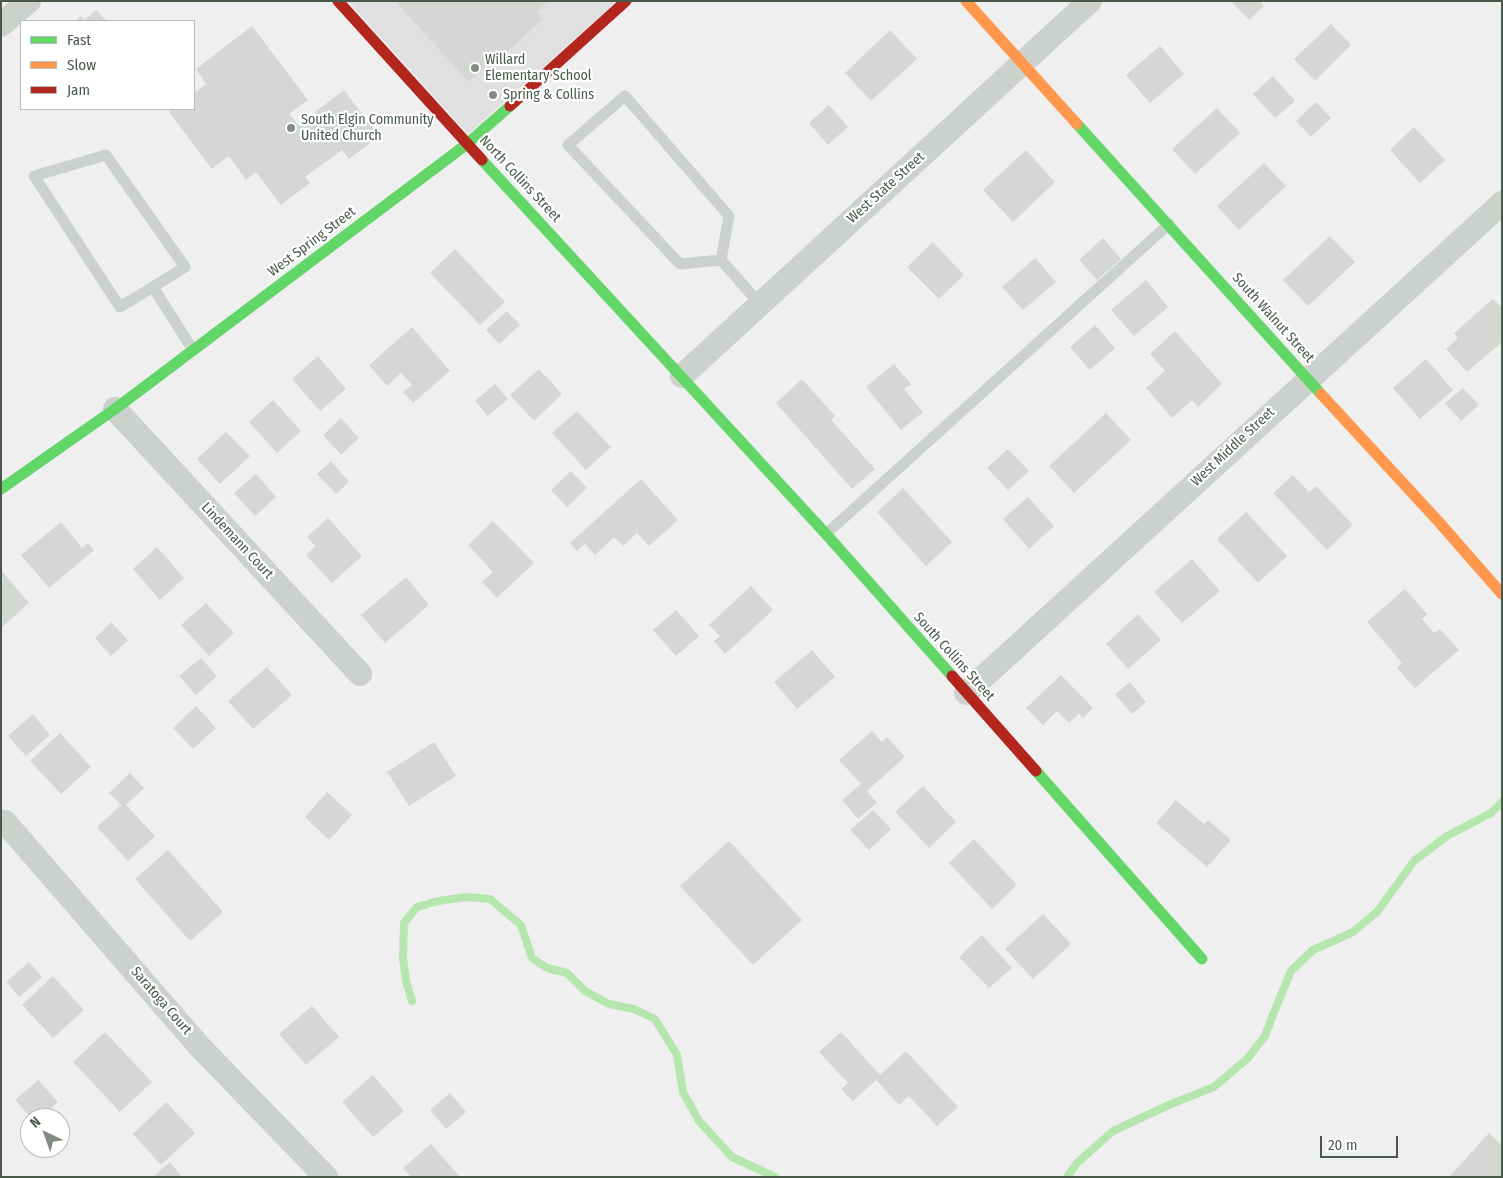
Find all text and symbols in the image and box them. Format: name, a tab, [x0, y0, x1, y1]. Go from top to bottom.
legend	[20, 20, 195, 110]
text: Fast	[67, 31, 91, 49]
place label: Willard Elementary School	[485, 52, 592, 84]
text: Slow	[67, 56, 96, 74]
marker: Willard Elementary School	[469, 62, 481, 74]
text: Jam	[67, 81, 90, 99]
place label: Spring & Collins	[503, 87, 594, 103]
marker: Spring & Collins	[487, 89, 499, 101]
place label: South Elgin Community United Church	[301, 112, 434, 144]
marker: South Elgin Community United Church	[285, 122, 297, 134]
street label: North Collins Street	[476, 132, 564, 226]
street label: West State Street	[844, 149, 928, 227]
street label: West Spring Street	[265, 204, 359, 280]
street label: South Walnut Street	[1228, 270, 1318, 366]
street label: West Middle Street	[1188, 404, 1278, 490]
street label: Lindemann Court	[197, 499, 277, 583]
street label: South Collins Street	[910, 609, 998, 705]
street label: Saratoga Court	[127, 964, 195, 1038]
north arrow	[20, 1108, 70, 1158]
text: N	[26, 1113, 44, 1131]
scale bar	[1323, 1126, 1400, 1158]
text: 20 m	[1328, 1136, 1358, 1154]

